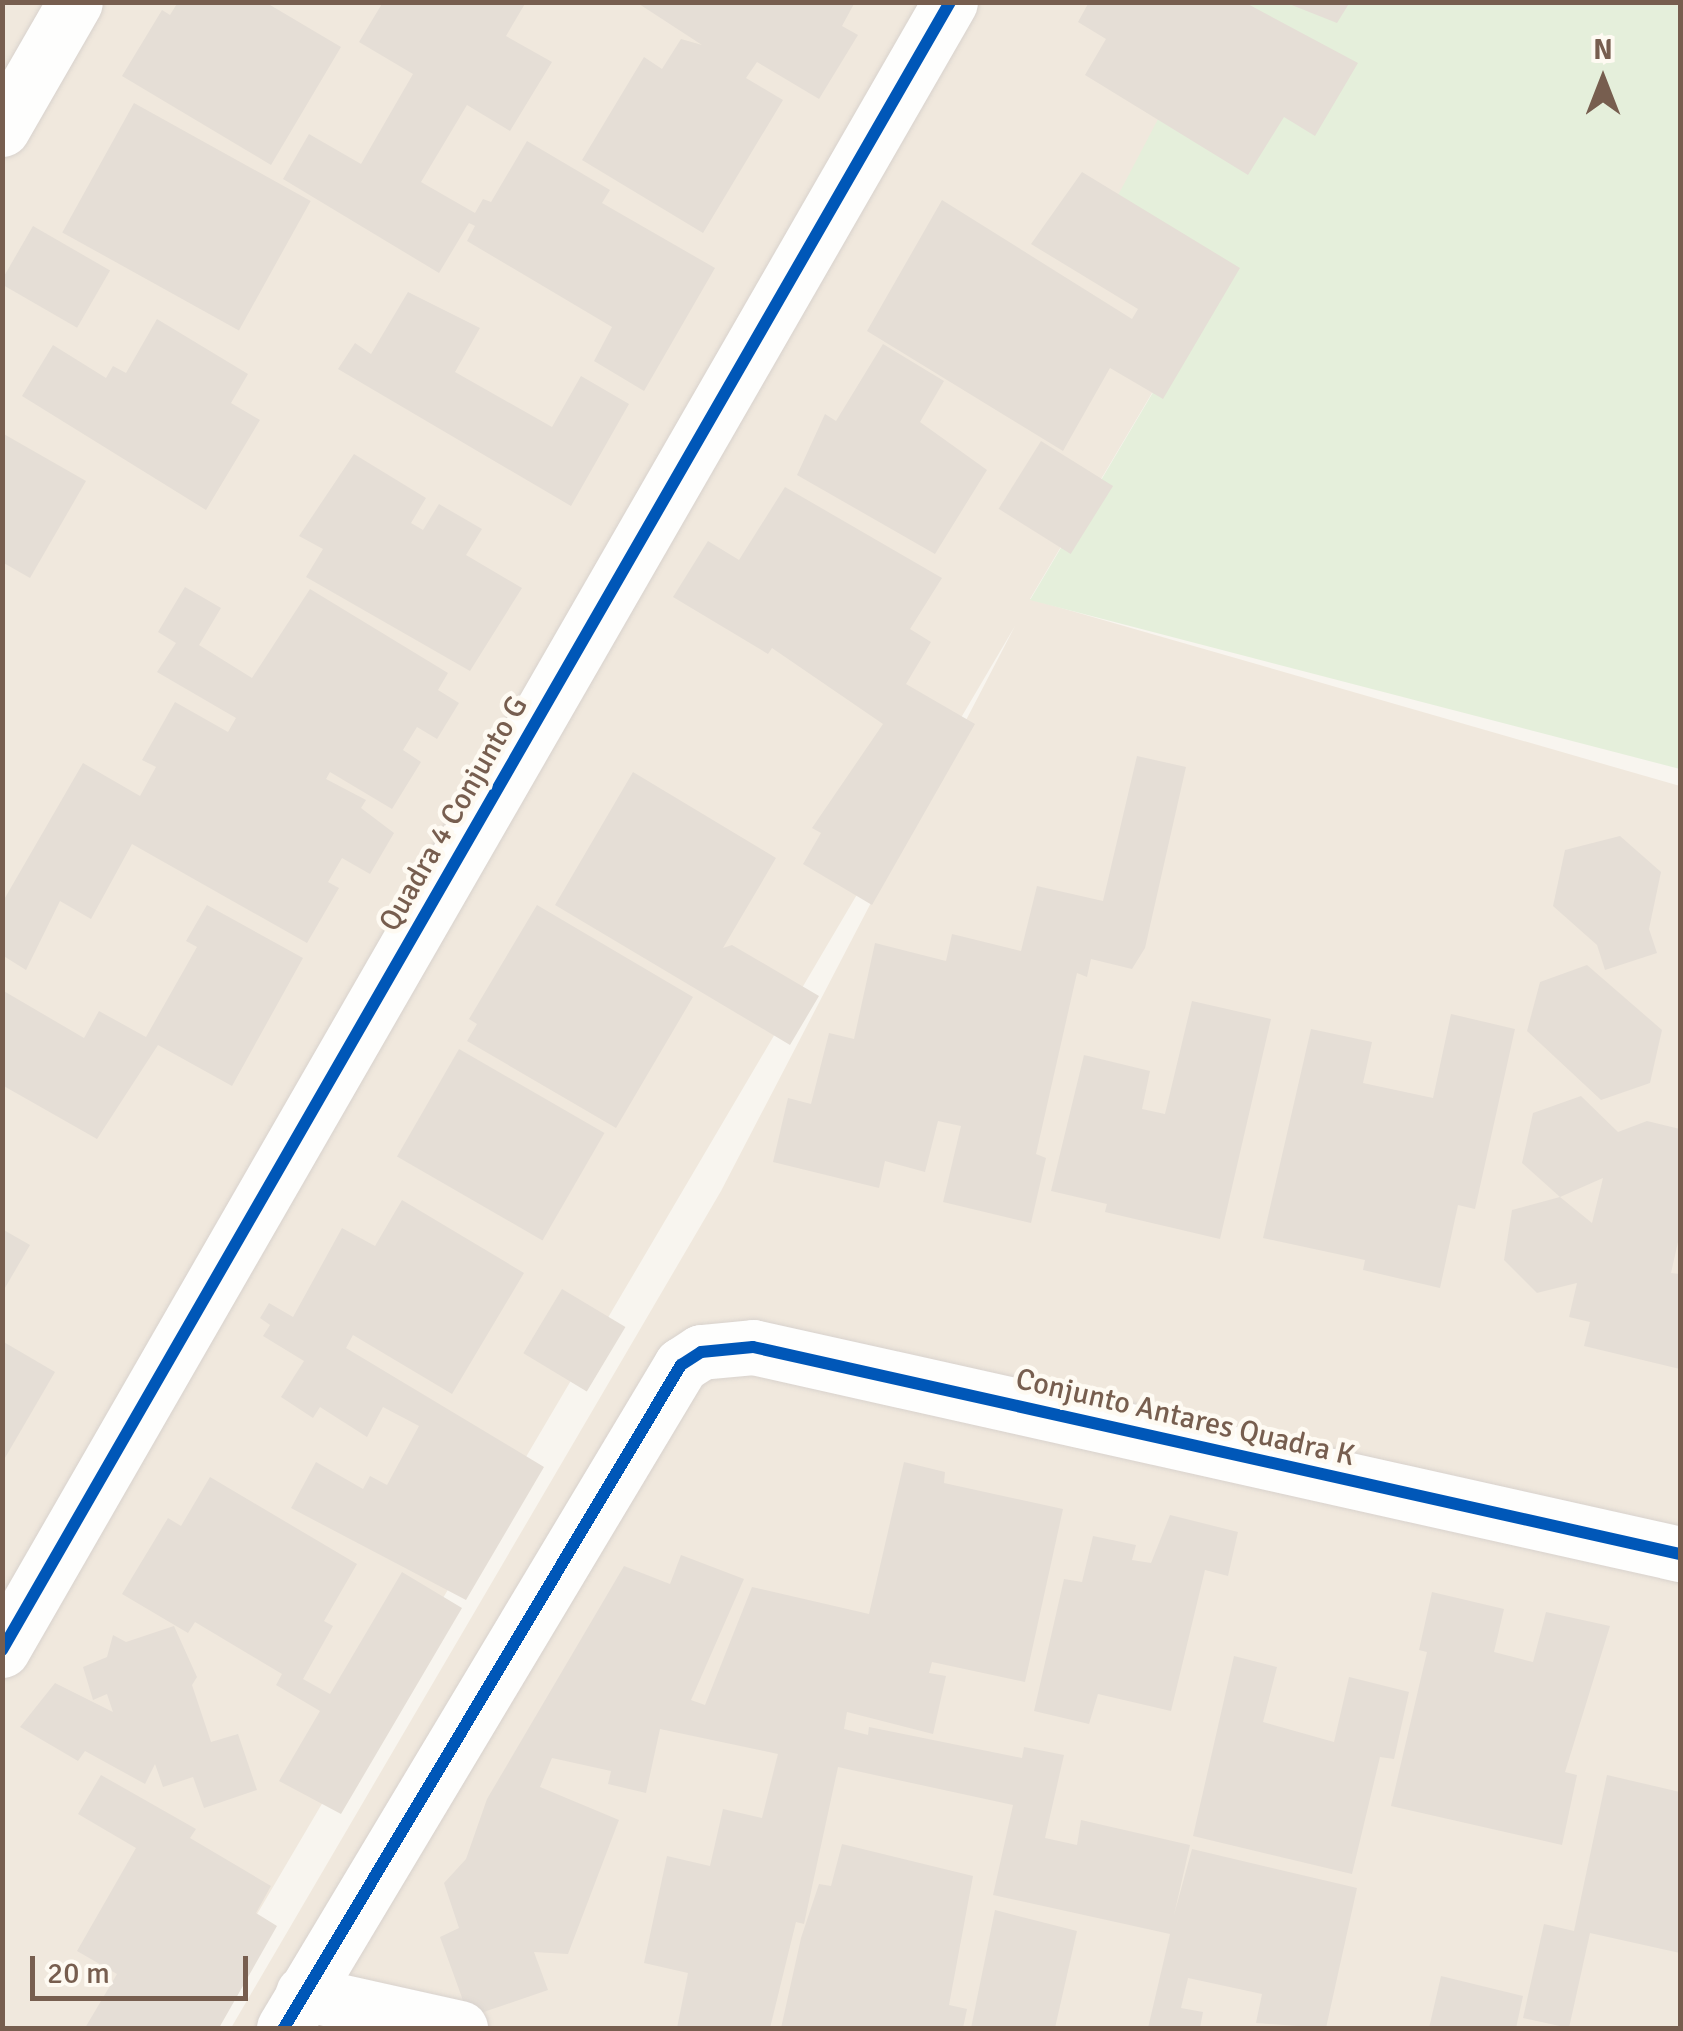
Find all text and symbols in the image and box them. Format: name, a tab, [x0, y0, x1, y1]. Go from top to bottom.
north arrow	[1553, 30, 1653, 130]
text: N	[1593, 33, 1613, 67]
street label: Quadra 4 Conjunto G	[372, 690, 536, 938]
street label: Conjunto Antares Quadra K	[1012, 1361, 1358, 1475]
scale bar	[35, 1936, 252, 1998]
text: 20 m	[47, 1955, 110, 1992]

